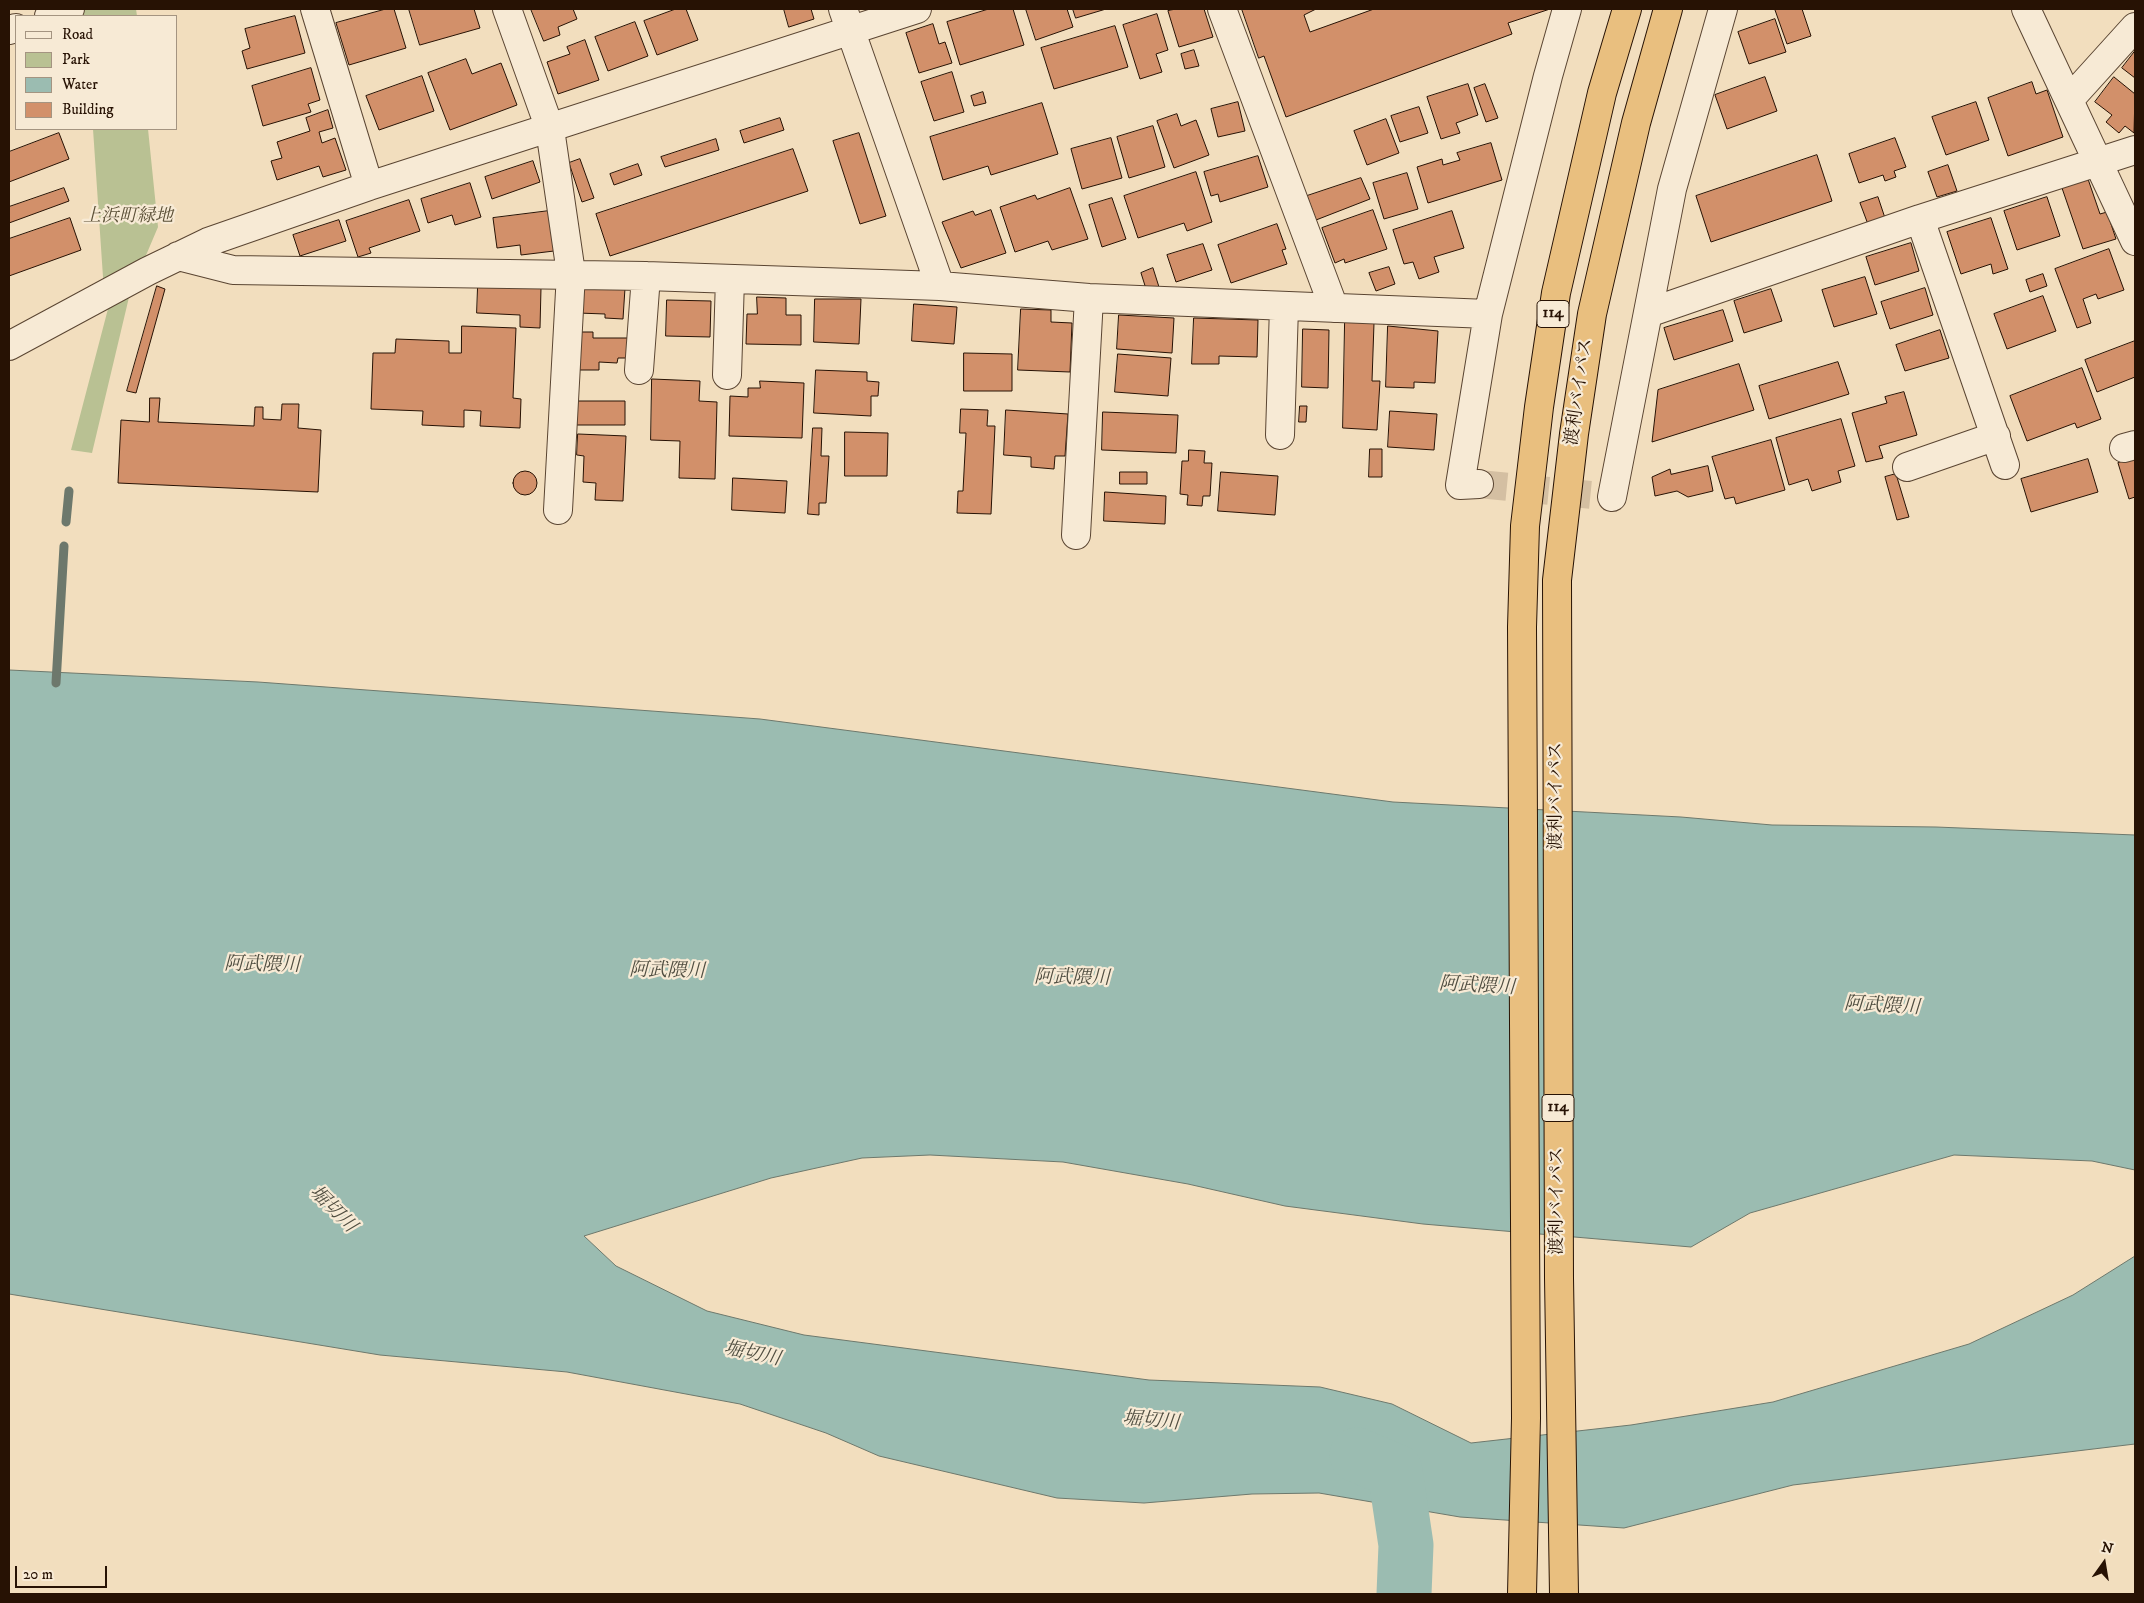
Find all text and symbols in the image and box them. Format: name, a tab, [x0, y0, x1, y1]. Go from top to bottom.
legend	[15, 15, 178, 130]
text: Road	[62, 25, 93, 44]
text: Park	[62, 50, 90, 69]
text: Water	[62, 75, 98, 94]
text: Building	[62, 100, 114, 119]
park label: 上浜町緑地	[83, 206, 173, 228]
road number: 114	[1537, 300, 1569, 328]
street label: 渡利バイパス	[1562, 337, 1598, 447]
street label: 渡利バイパス	[1546, 742, 1568, 850]
water label: 阿武隈川	[224, 954, 300, 978]
water label: 阿武隈川	[629, 960, 705, 984]
water label: 阿武隈川	[1034, 967, 1110, 991]
water label: 阿武隈川	[1438, 974, 1516, 1000]
water label: 阿武隈川	[1843, 994, 1921, 1020]
road number: 114	[1542, 1094, 1574, 1122]
street label: 渡利バイパス	[1547, 1147, 1569, 1255]
water label: 堀切川	[304, 1182, 360, 1238]
water label: 堀切川	[722, 1338, 782, 1372]
water label: 堀切川	[1122, 1408, 1180, 1436]
north arrow	[2079, 1538, 2129, 1588]
text: N	[2100, 1538, 2115, 1558]
scale bar	[18, 1556, 110, 1588]
text: 20 m	[23, 1565, 53, 1584]

